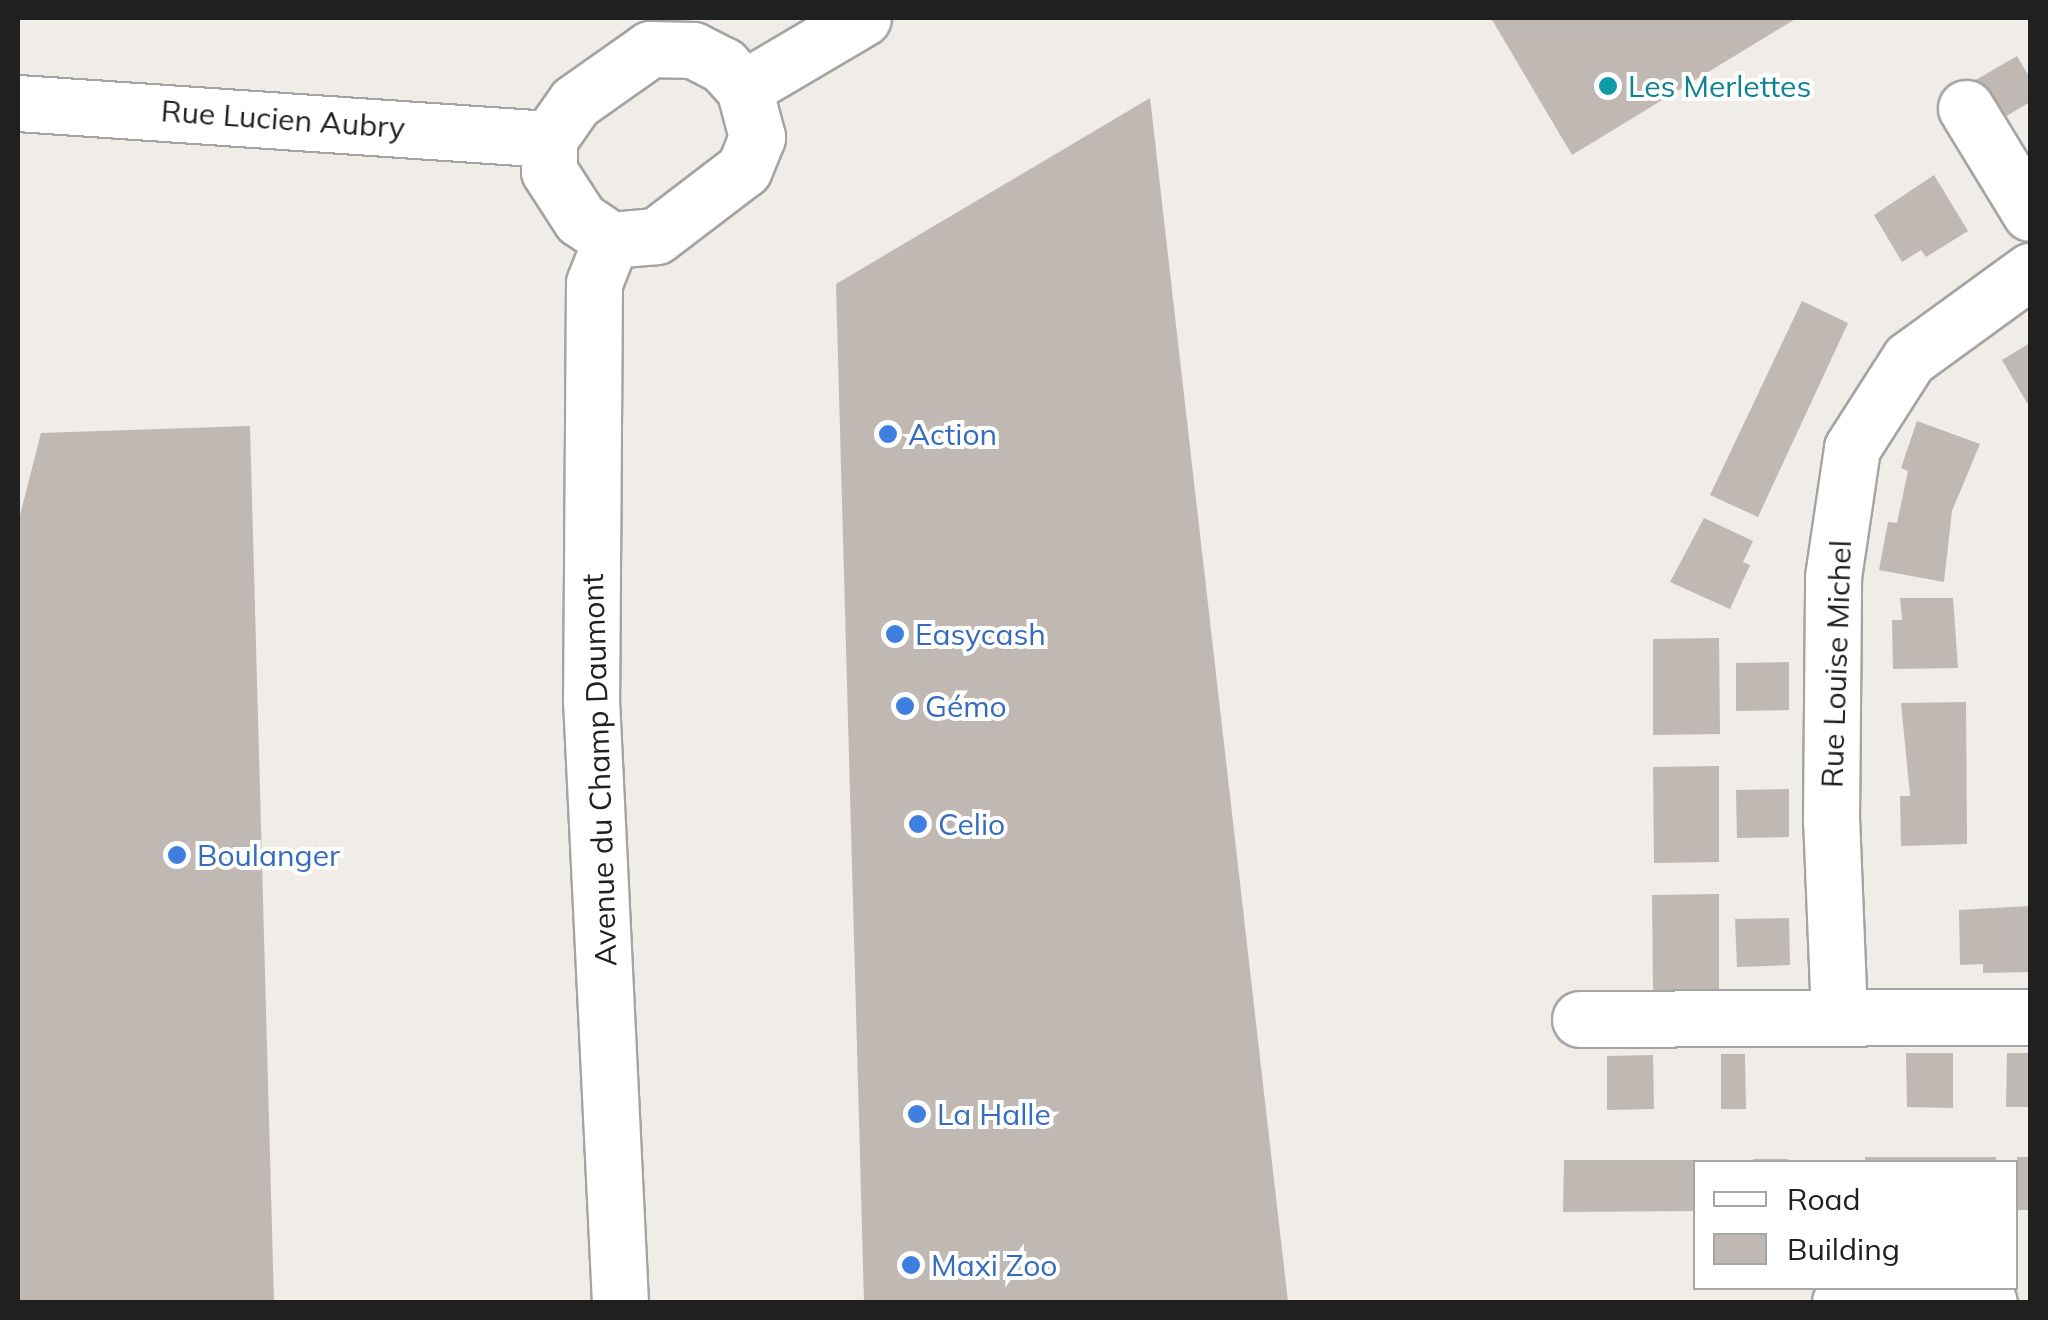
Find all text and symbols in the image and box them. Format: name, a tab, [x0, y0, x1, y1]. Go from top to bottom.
place label: Les Merlettes	[1628, 68, 1811, 104]
marker: Les Merlettes	[1597, 75, 1619, 97]
street label: Rue Lucien Aubry	[160, 93, 406, 145]
place label: Action	[908, 416, 997, 452]
marker: Action	[877, 423, 899, 445]
street label: Rue Louise Michel	[1814, 540, 1858, 788]
street label: Avenue du Champ Daumont	[574, 573, 624, 967]
place label: Easycash	[915, 616, 1046, 652]
marker: Easycash	[884, 623, 906, 645]
place label: Gémo	[925, 688, 1007, 724]
marker: Gémo	[894, 695, 916, 717]
place label: Celio	[938, 806, 1005, 842]
marker: Celio	[907, 813, 929, 835]
place label: Boulanger	[197, 837, 340, 873]
marker: Boulanger	[166, 844, 188, 866]
place label: La Halle	[937, 1096, 1051, 1132]
marker: La Halle	[906, 1103, 928, 1125]
legend	[1693, 1160, 2018, 1290]
text: Road	[1787, 1180, 1861, 1218]
text: Building	[1787, 1230, 1900, 1268]
place label: Maxi Zoo	[931, 1247, 1057, 1283]
marker: Maxi Zoo	[900, 1254, 922, 1276]

